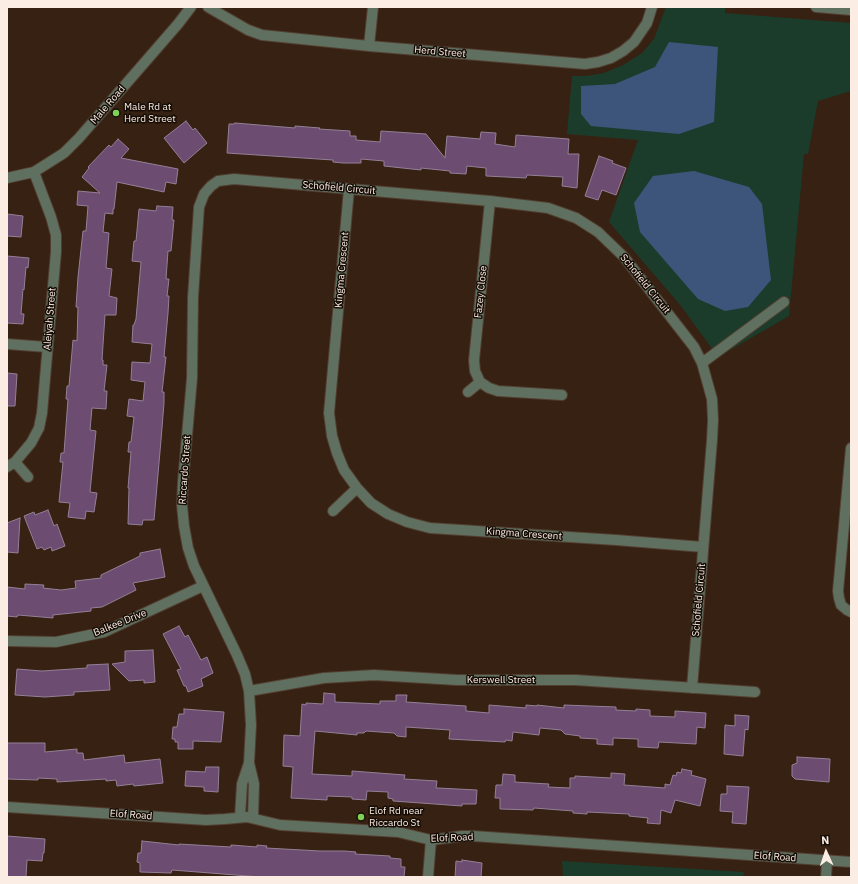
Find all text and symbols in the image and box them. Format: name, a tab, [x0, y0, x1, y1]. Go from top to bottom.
street label: Herd Street	[414, 44, 466, 60]
street label: Male Road	[88, 83, 128, 127]
place label: Male Rd at Herd Street	[124, 101, 176, 124]
marker: Male Rd at Herd Street	[111, 108, 121, 118]
street label: Schofield Circuit	[302, 179, 376, 197]
street label: Kingma Crescent	[333, 232, 351, 308]
street label: Schofield Circuit	[617, 252, 673, 316]
street label: Fazey Close	[472, 265, 490, 319]
street label: Aleiyah Street	[41, 287, 59, 351]
street label: Riccardo Street	[177, 435, 193, 505]
street label: Kingma Crescent	[486, 525, 562, 543]
street label: Schofield Circuit	[690, 563, 708, 637]
street label: Balkee Drive	[92, 607, 148, 639]
street label: Kerswell Street	[467, 674, 535, 686]
place label: Elof Rd near Riccardo St	[369, 805, 423, 828]
street label: Elof Road	[109, 808, 153, 822]
marker: Elof Rd near Riccardo St	[356, 812, 366, 822]
street label: Elof Road	[430, 831, 474, 845]
north arrow	[806, 832, 846, 872]
text: N	[821, 833, 830, 847]
street label: Elof Road	[753, 850, 797, 864]

